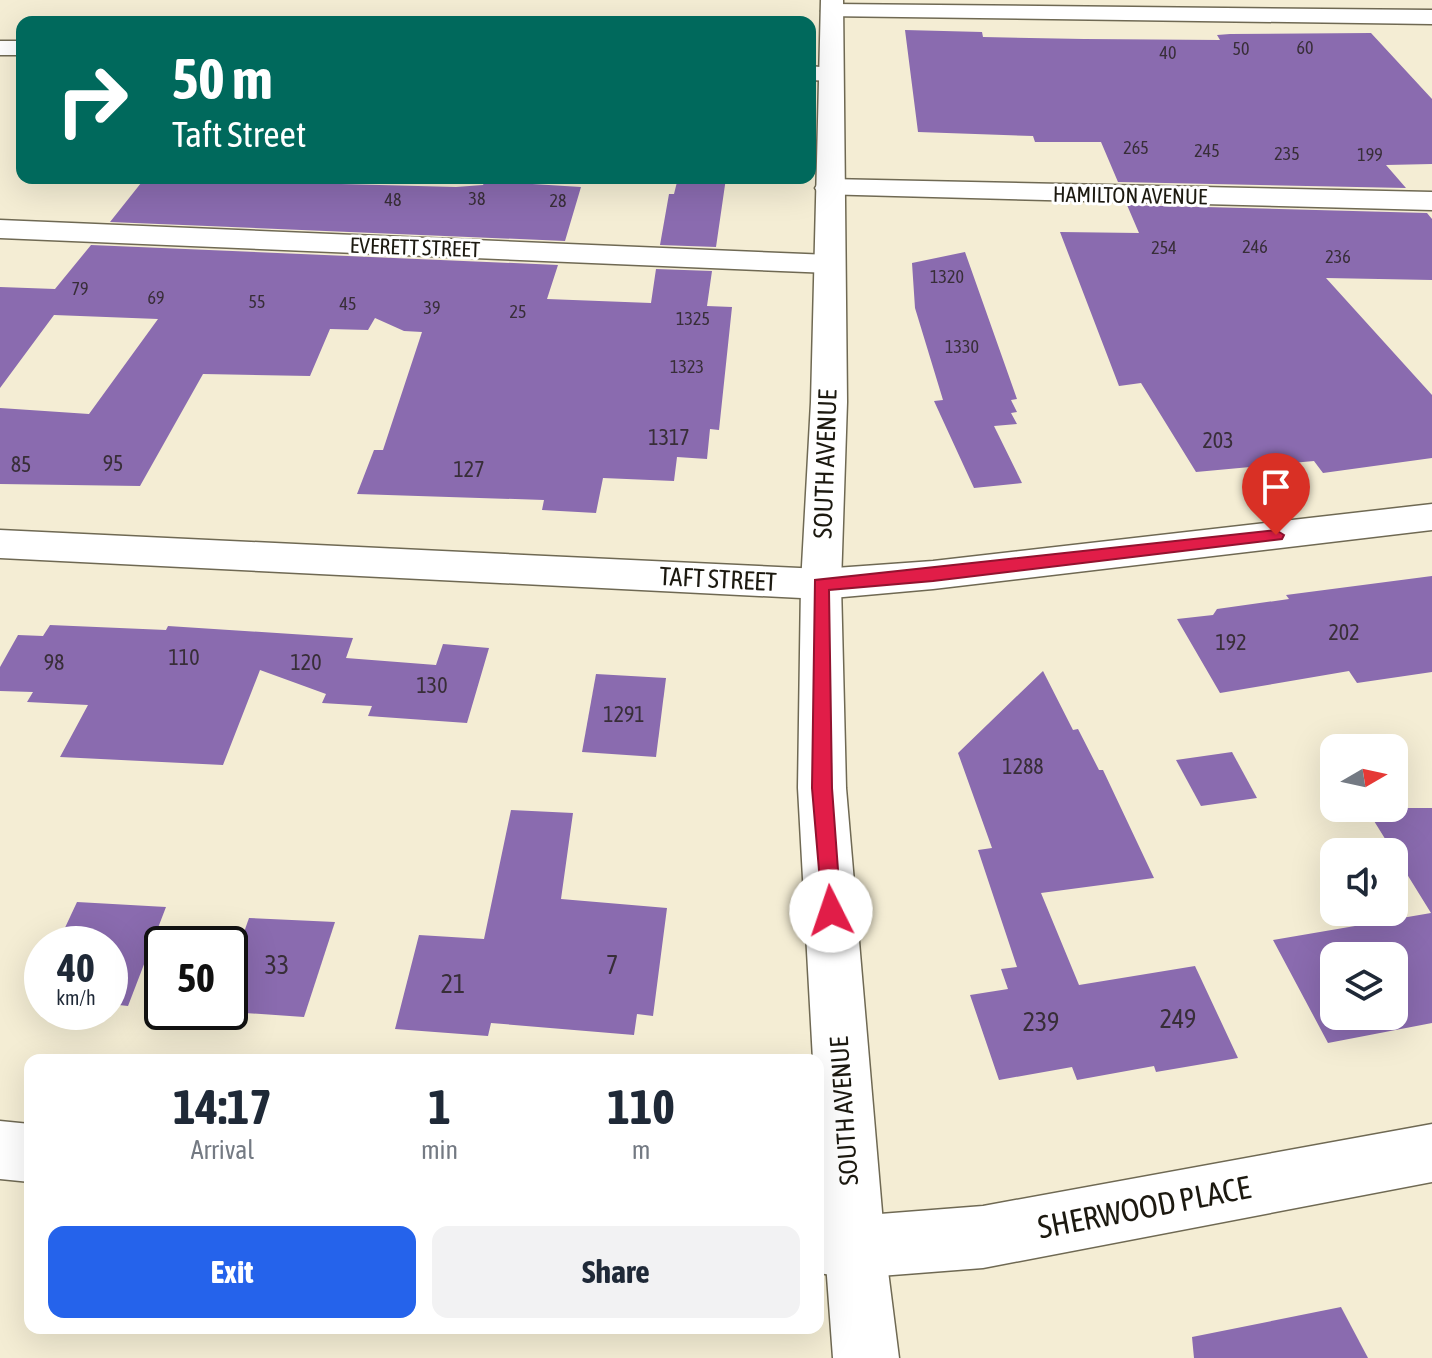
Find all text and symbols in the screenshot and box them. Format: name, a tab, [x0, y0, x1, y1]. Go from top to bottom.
house number: 60	[1297, 37, 1313, 58]
house number: 50	[1233, 38, 1249, 59]
house number: 40	[1160, 42, 1176, 63]
text: 50 m	[172, 47, 273, 111]
icon: right	[40, 48, 144, 152]
text: Taft Street	[172, 113, 306, 155]
house number: 265	[1123, 137, 1149, 158]
house number: 245	[1194, 140, 1220, 161]
house number: 235	[1274, 143, 1300, 164]
house number: 199	[1357, 144, 1383, 165]
street label: HAMILTON AVENUE	[1053, 181, 1208, 209]
house number: 38	[469, 188, 485, 209]
house number: 48	[385, 189, 401, 210]
house number: 28	[550, 190, 566, 211]
street label: EVERETT STREET	[349, 232, 481, 262]
house number: 246	[1242, 236, 1268, 257]
house number: 254	[1151, 237, 1177, 258]
house number: 236	[1325, 246, 1351, 267]
house number: 1320	[930, 266, 964, 287]
house number: 79	[72, 278, 88, 299]
house number: 69	[148, 287, 164, 308]
house number: 55	[249, 291, 265, 312]
house number: 45	[340, 293, 356, 314]
house number: 39	[424, 297, 440, 318]
house number: 25	[510, 301, 526, 322]
house number: 1325	[676, 308, 710, 329]
house number: 1330	[945, 336, 979, 357]
house number: 1323	[670, 356, 704, 377]
street label: SOUTH AVENUE	[807, 389, 843, 539]
house number: 1317	[648, 424, 690, 450]
house number: 203	[1202, 427, 1234, 453]
house number: 95	[103, 450, 123, 476]
house number: 85	[11, 451, 31, 477]
pin	[1242, 453, 1310, 535]
house number: 127	[453, 456, 485, 482]
icon: arrive	[1254, 465, 1298, 509]
street label: TAFT STREET	[659, 561, 778, 597]
house number: 202	[1328, 619, 1360, 645]
house number: 192	[1215, 629, 1247, 655]
house number: 110	[168, 644, 200, 670]
house number: 98	[44, 649, 64, 675]
house number: 120	[290, 649, 322, 675]
house number: 130	[416, 672, 448, 698]
house number: 1291	[603, 701, 645, 727]
north arrow	[1320, 734, 1408, 822]
map controls	[1320, 734, 1408, 1030]
house number: 1288	[1002, 753, 1044, 779]
button: sound	[1320, 838, 1408, 926]
position arrow	[789, 869, 873, 953]
speed limit sign: 50	[144, 926, 248, 1030]
button: layers	[1320, 942, 1408, 1030]
text: 40	[57, 945, 95, 990]
house number: 33	[265, 950, 289, 980]
house number: 7	[606, 950, 618, 980]
house number: 21	[441, 969, 465, 999]
text: km/h	[56, 986, 96, 1009]
house number: 249	[1160, 1004, 1196, 1034]
house number: 239	[1023, 1007, 1059, 1037]
street label: SOUTH AVENUE	[824, 1035, 864, 1187]
text: 14:17	[173, 1079, 272, 1134]
text: 1	[428, 1079, 451, 1134]
text: 110	[607, 1079, 675, 1134]
text: Arrival	[191, 1135, 254, 1165]
text: min	[421, 1135, 458, 1165]
text: m	[632, 1135, 650, 1165]
street label: SHERWOOD PLACE	[1035, 1168, 1254, 1246]
button: Exit	[48, 1226, 416, 1318]
button: Share	[432, 1226, 800, 1318]

